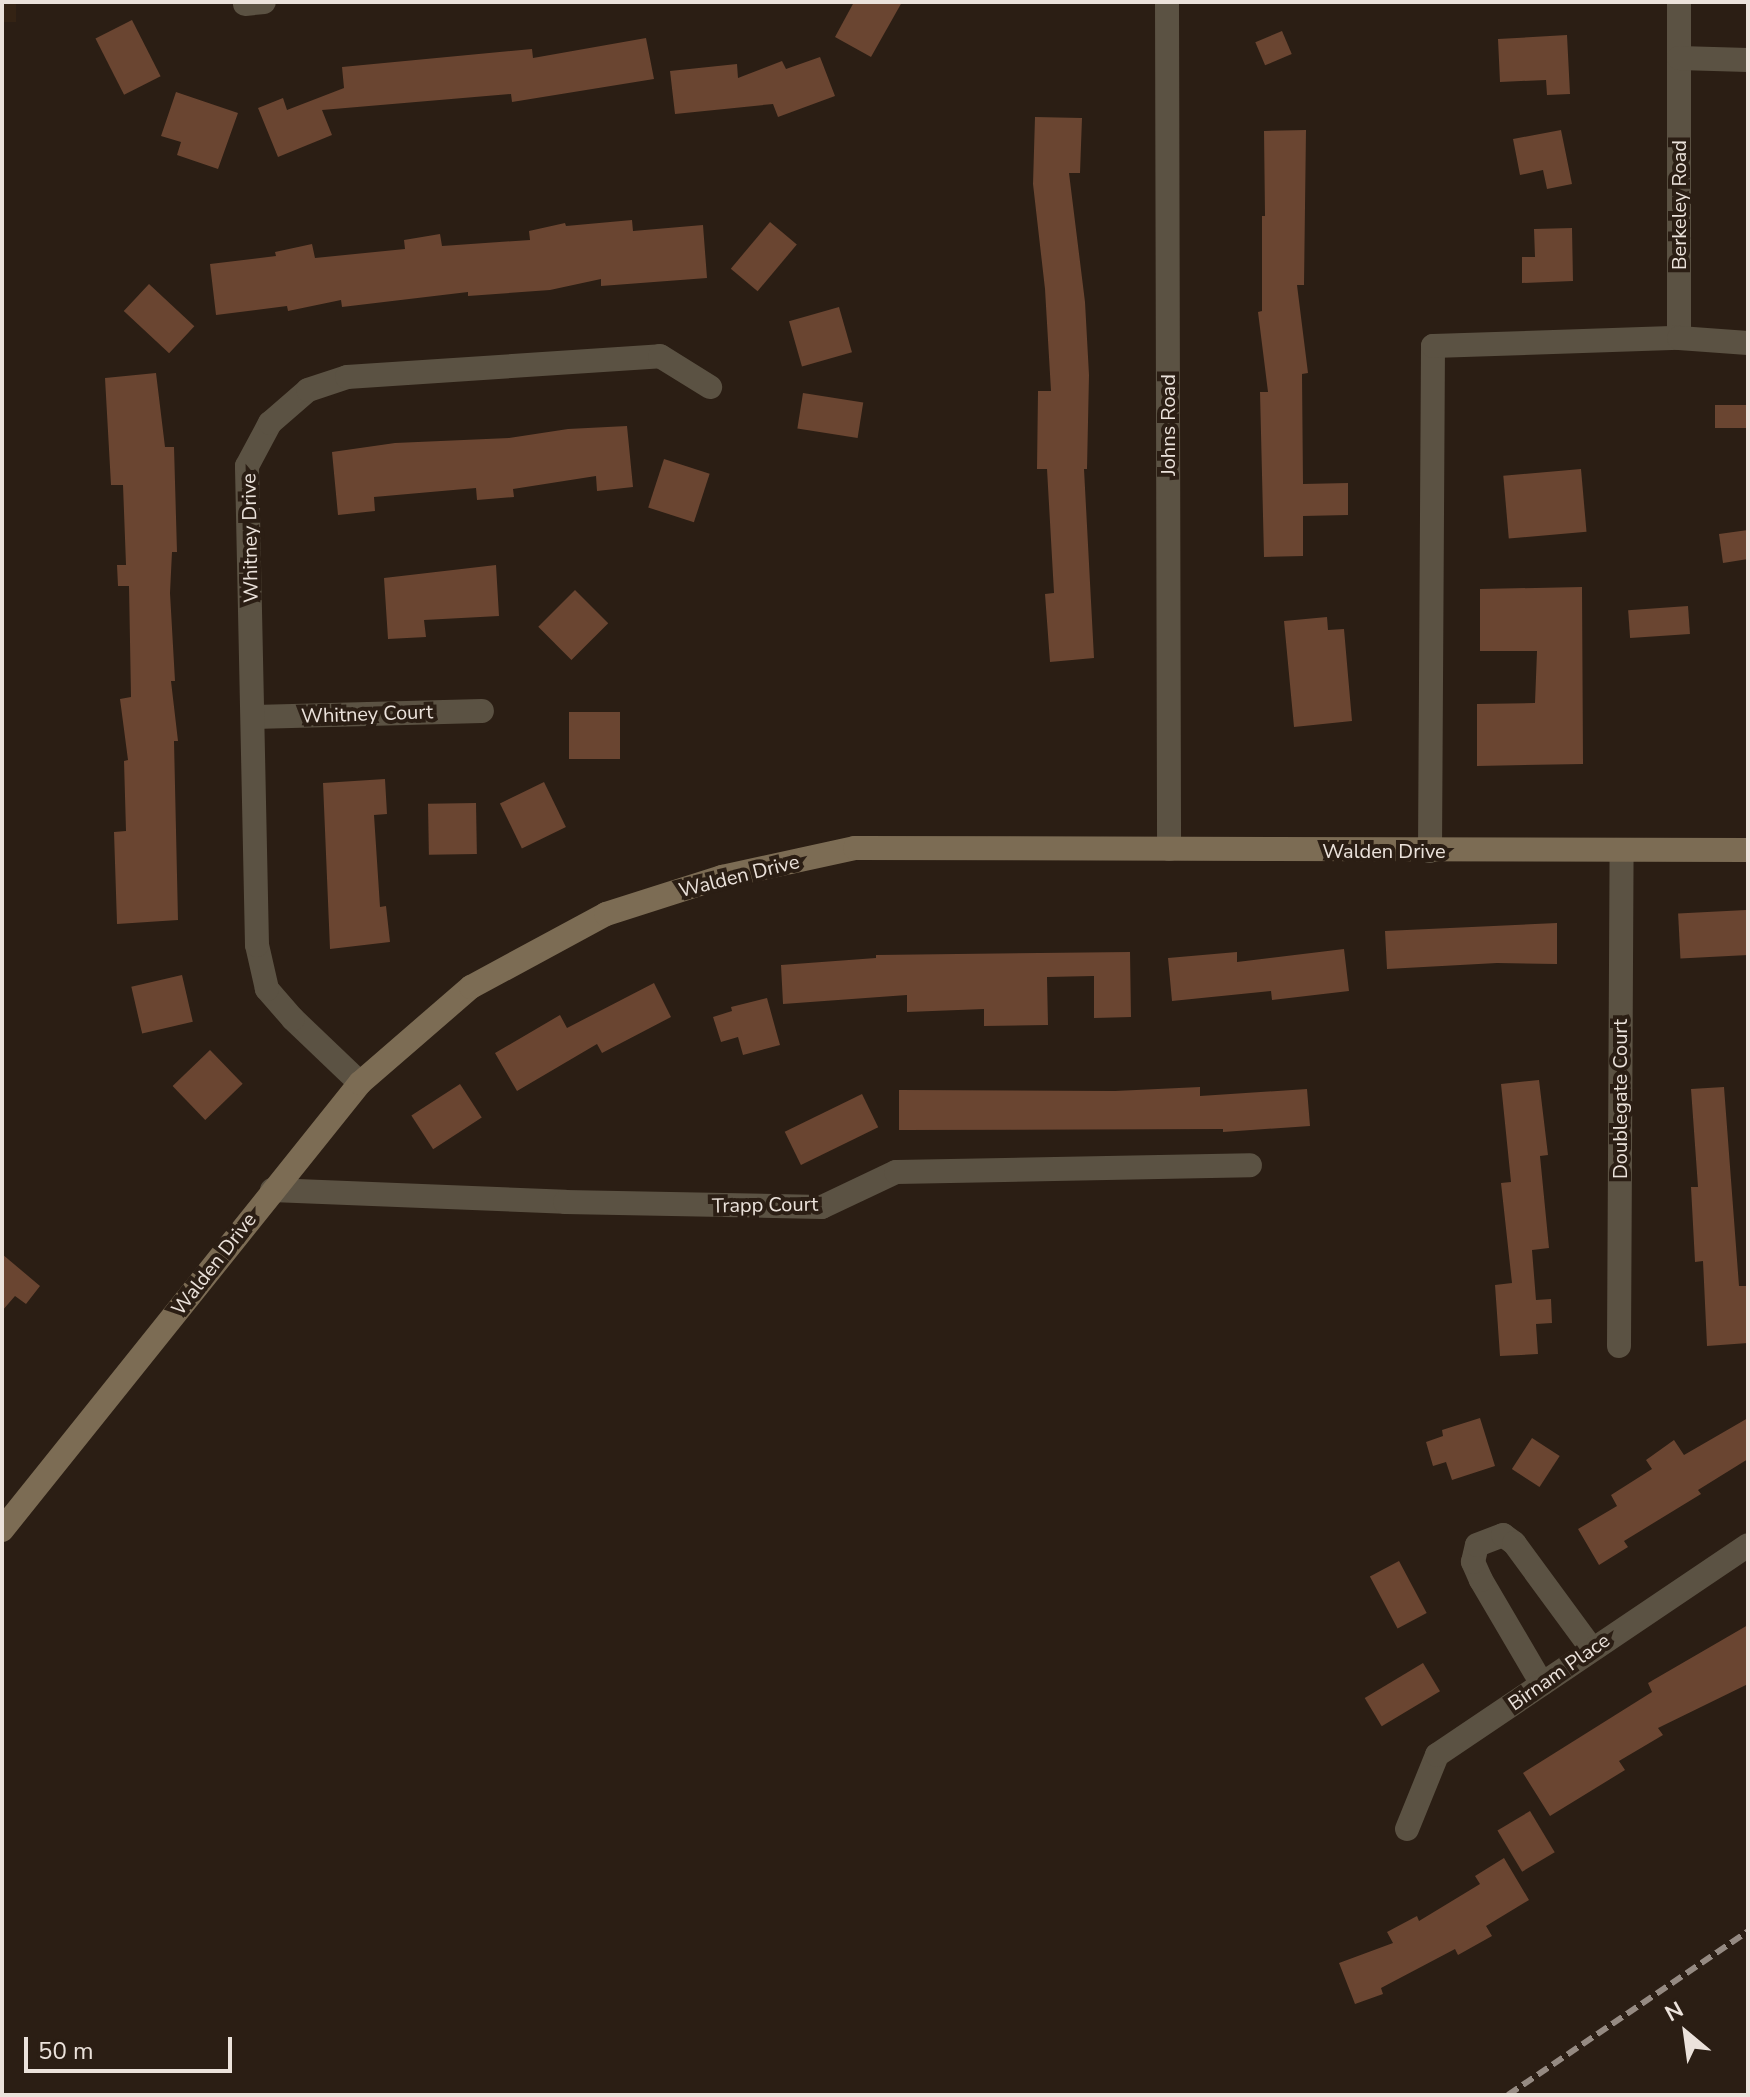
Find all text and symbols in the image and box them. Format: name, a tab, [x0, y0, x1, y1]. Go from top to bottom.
street label: Berkeley Road	[1667, 140, 1691, 270]
street label: Johns Road	[1156, 374, 1180, 476]
street label: Whitney Drive	[237, 473, 263, 603]
street label: Whitney Court	[301, 700, 433, 728]
street label: Walden Drive	[1322, 839, 1446, 863]
street label: Walden Drive	[676, 849, 802, 903]
street label: Doublegate Court	[1608, 1019, 1632, 1179]
street label: Trapp Court	[712, 1192, 818, 1218]
street label: Walden Drive	[167, 1208, 261, 1320]
street label: Birnam Place	[1504, 1628, 1614, 1716]
north arrow	[1646, 1993, 1726, 2073]
text: N	[1660, 1995, 1689, 2029]
scale bar	[28, 2021, 236, 2071]
text: 50 m	[38, 2035, 94, 2067]

